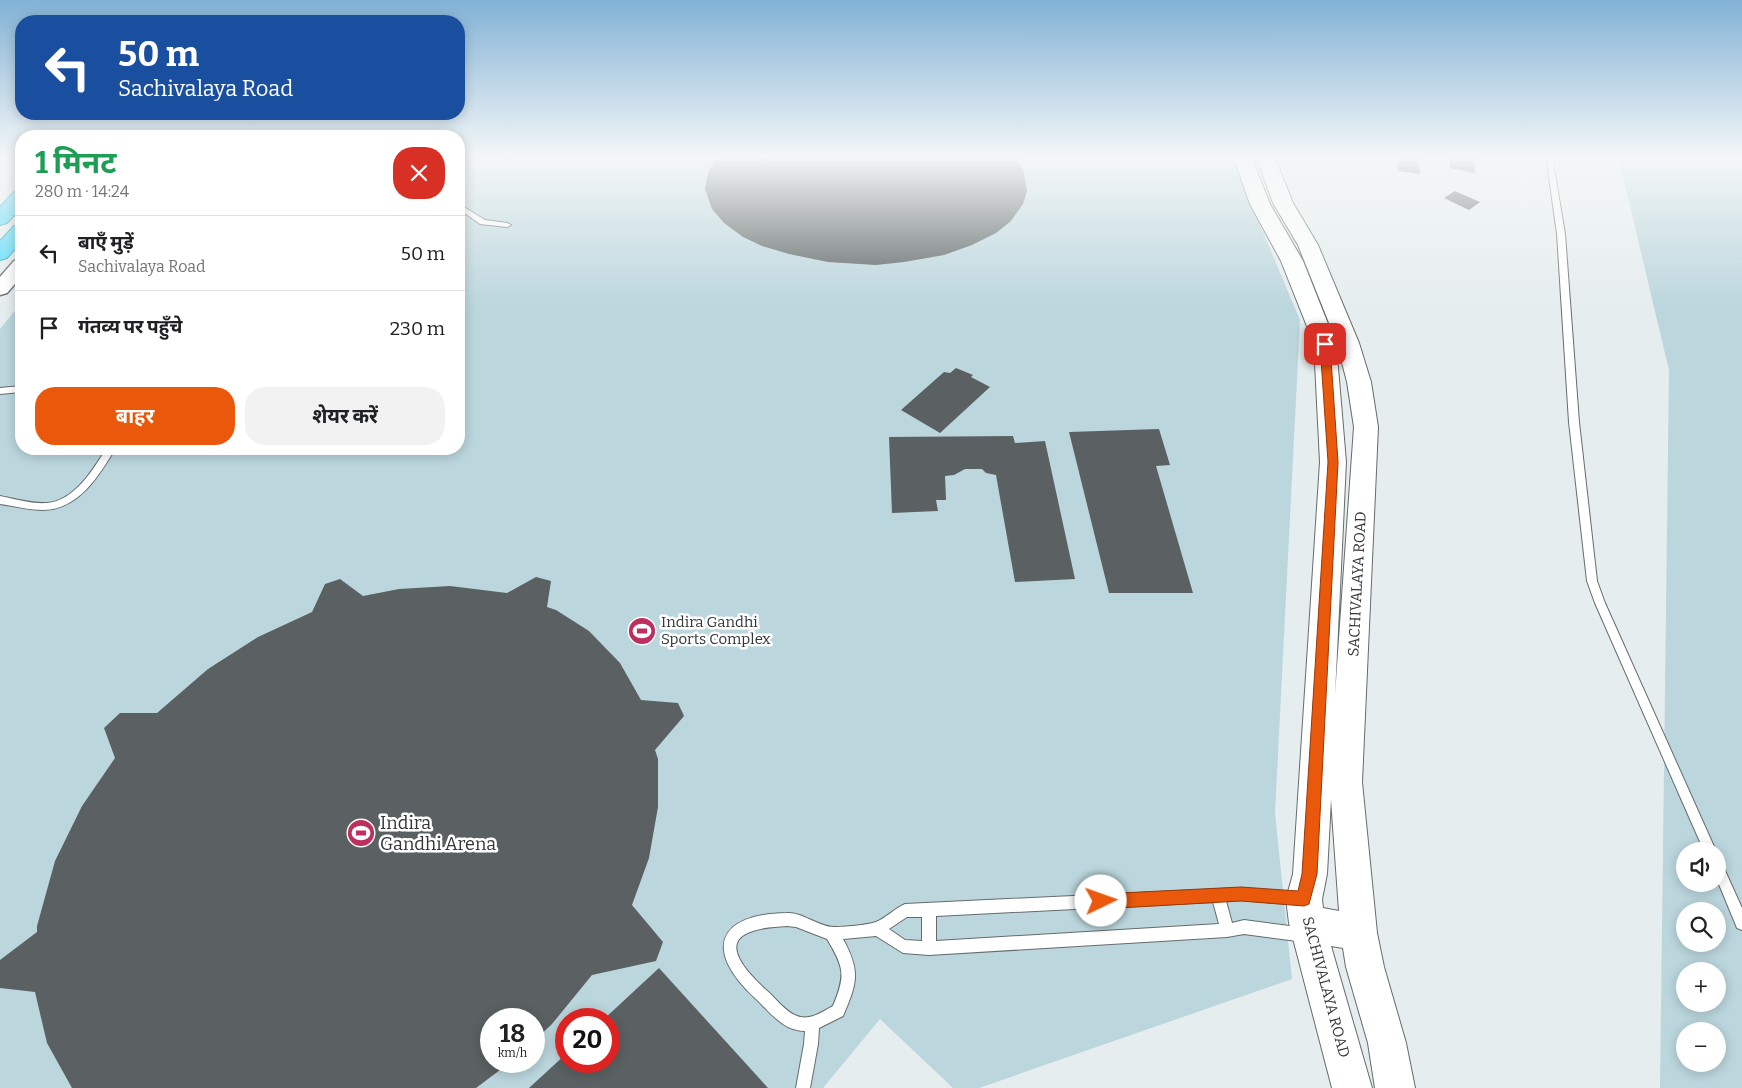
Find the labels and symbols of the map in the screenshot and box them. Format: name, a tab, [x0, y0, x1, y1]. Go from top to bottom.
pin	[1304, 323, 1346, 365]
street label: SACHIVALAYA ROAD	[1344, 511, 1370, 657]
place label: Indira Gandhi Sports Complex	[661, 613, 771, 648]
sports icon: Indira Gandhi Sports Complex	[627, 616, 657, 646]
place label: Indira Gandhi Arena	[380, 812, 496, 855]
sports icon: Indira Gandhi Arena	[346, 818, 376, 848]
position arrow	[1074, 874, 1126, 926]
street label: SACHIVALAYA ROAD	[1299, 915, 1353, 1059]
speed limit sign: 20	[555, 1008, 620, 1073]

